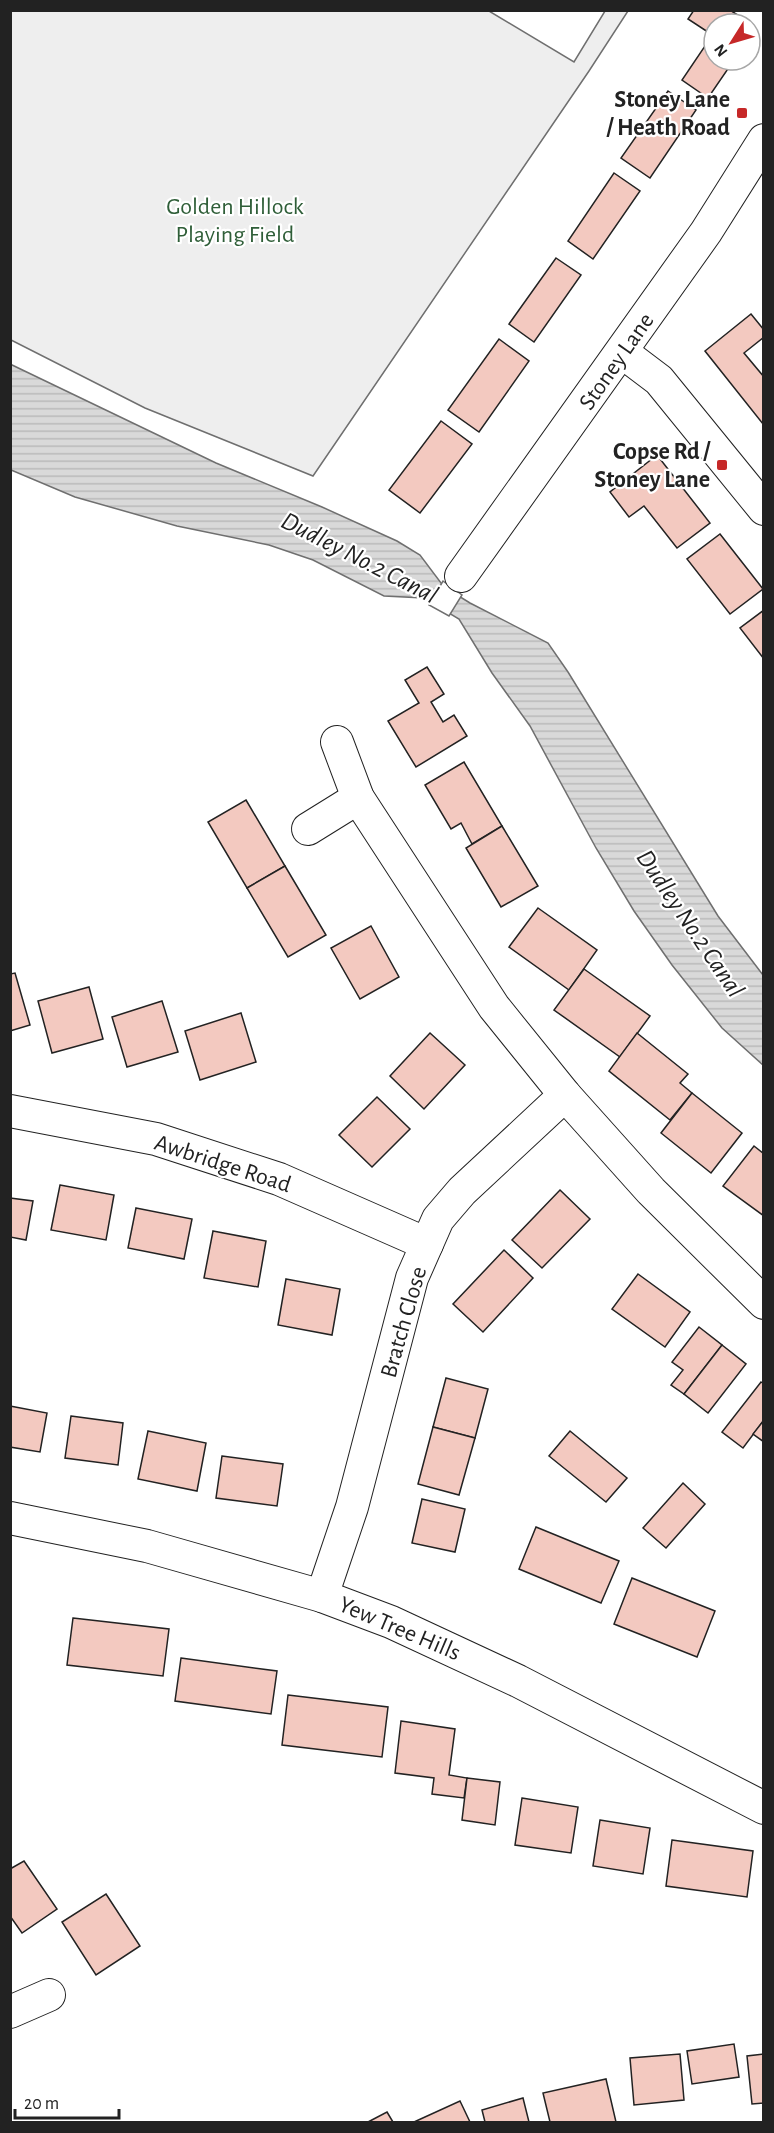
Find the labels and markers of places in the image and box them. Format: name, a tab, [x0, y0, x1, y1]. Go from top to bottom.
place label: Stoney Lane / Heath Road	[606, 88, 730, 140]
marker: Stoney Lane / Heath Road	[735, 106, 749, 120]
place label: Copse Rd / Stoney Lane	[594, 440, 711, 492]
marker: Copse Rd / Stoney Lane	[715, 458, 729, 472]

